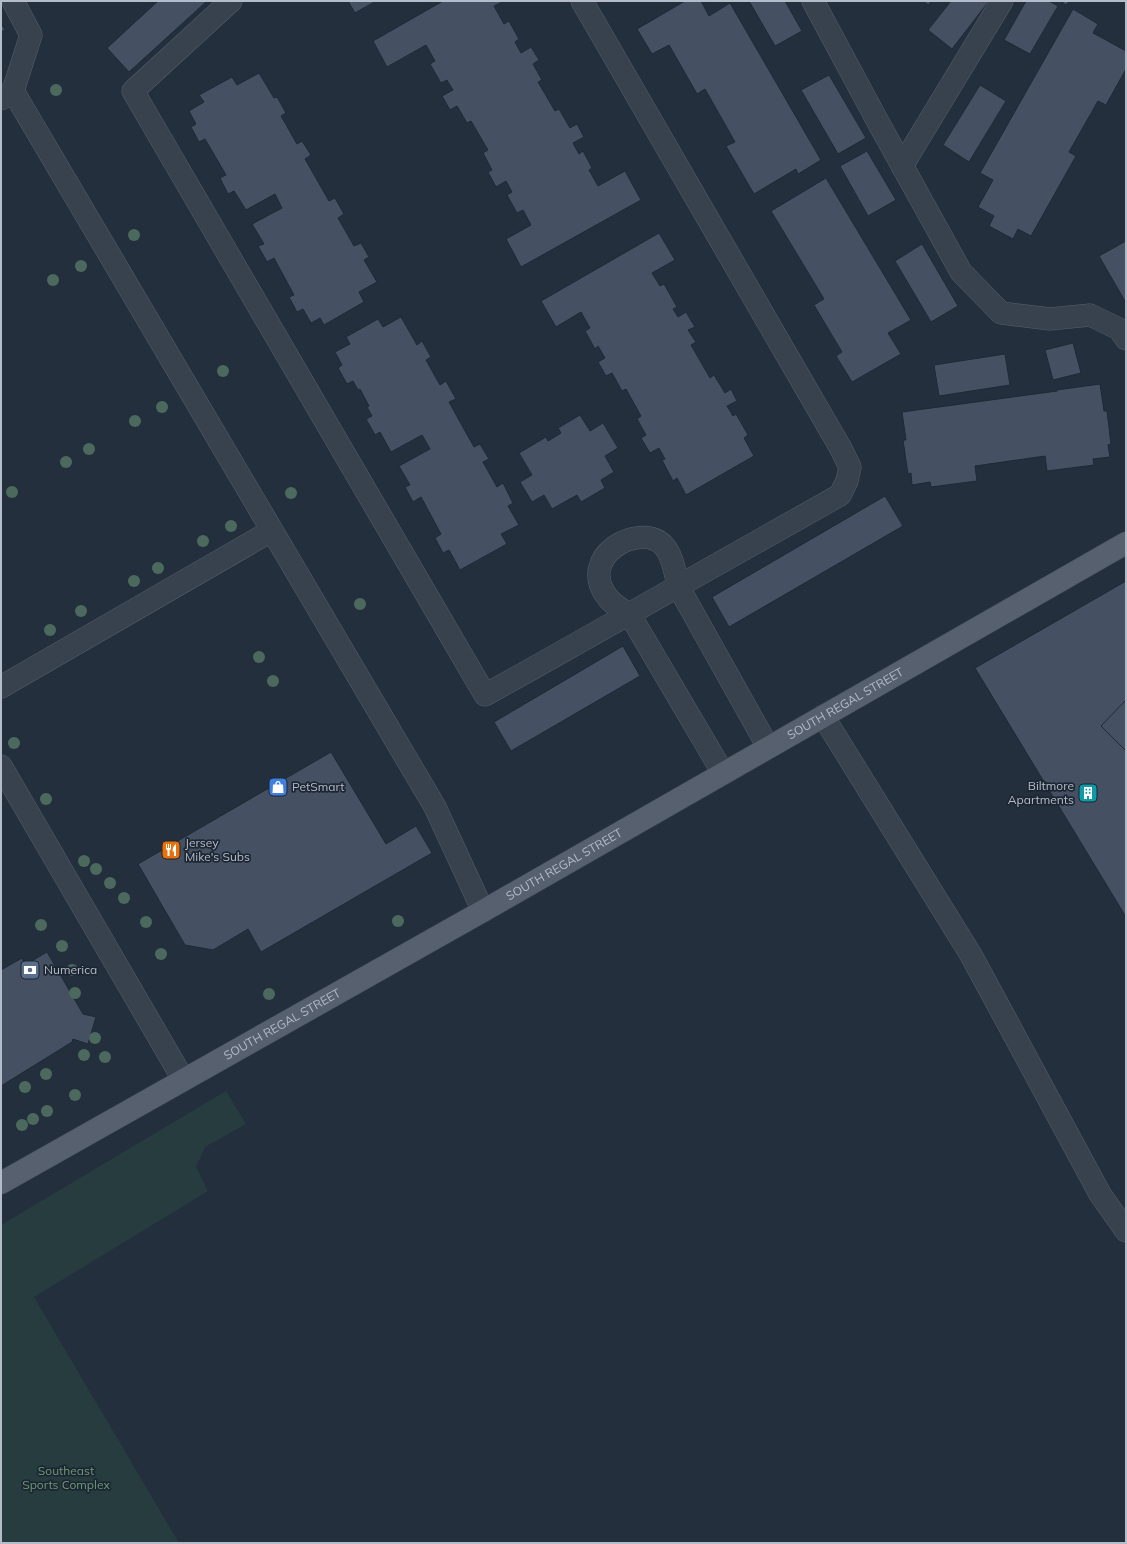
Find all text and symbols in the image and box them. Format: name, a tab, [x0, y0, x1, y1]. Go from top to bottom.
street label: SOUTH REGAL STREET	[784, 664, 907, 742]
shop icon: PetSmart	[267, 776, 289, 798]
place label: Biltmore Apartments	[1008, 778, 1074, 807]
place label: PetSmart	[292, 779, 344, 794]
building icon: Biltmore Apartments	[1077, 782, 1099, 804]
street label: SOUTH REGAL STREET	[503, 824, 626, 903]
place label: Jersey Mike's Subs	[185, 835, 250, 864]
restaurant icon: Jersey Mike's Subs	[160, 839, 182, 861]
bank icon: Numerica	[19, 959, 41, 981]
place label: Numerica	[44, 962, 97, 977]
street label: SOUTH REGAL STREET	[221, 985, 344, 1063]
park label: Southeast Sports Complex	[22, 1463, 110, 1492]

